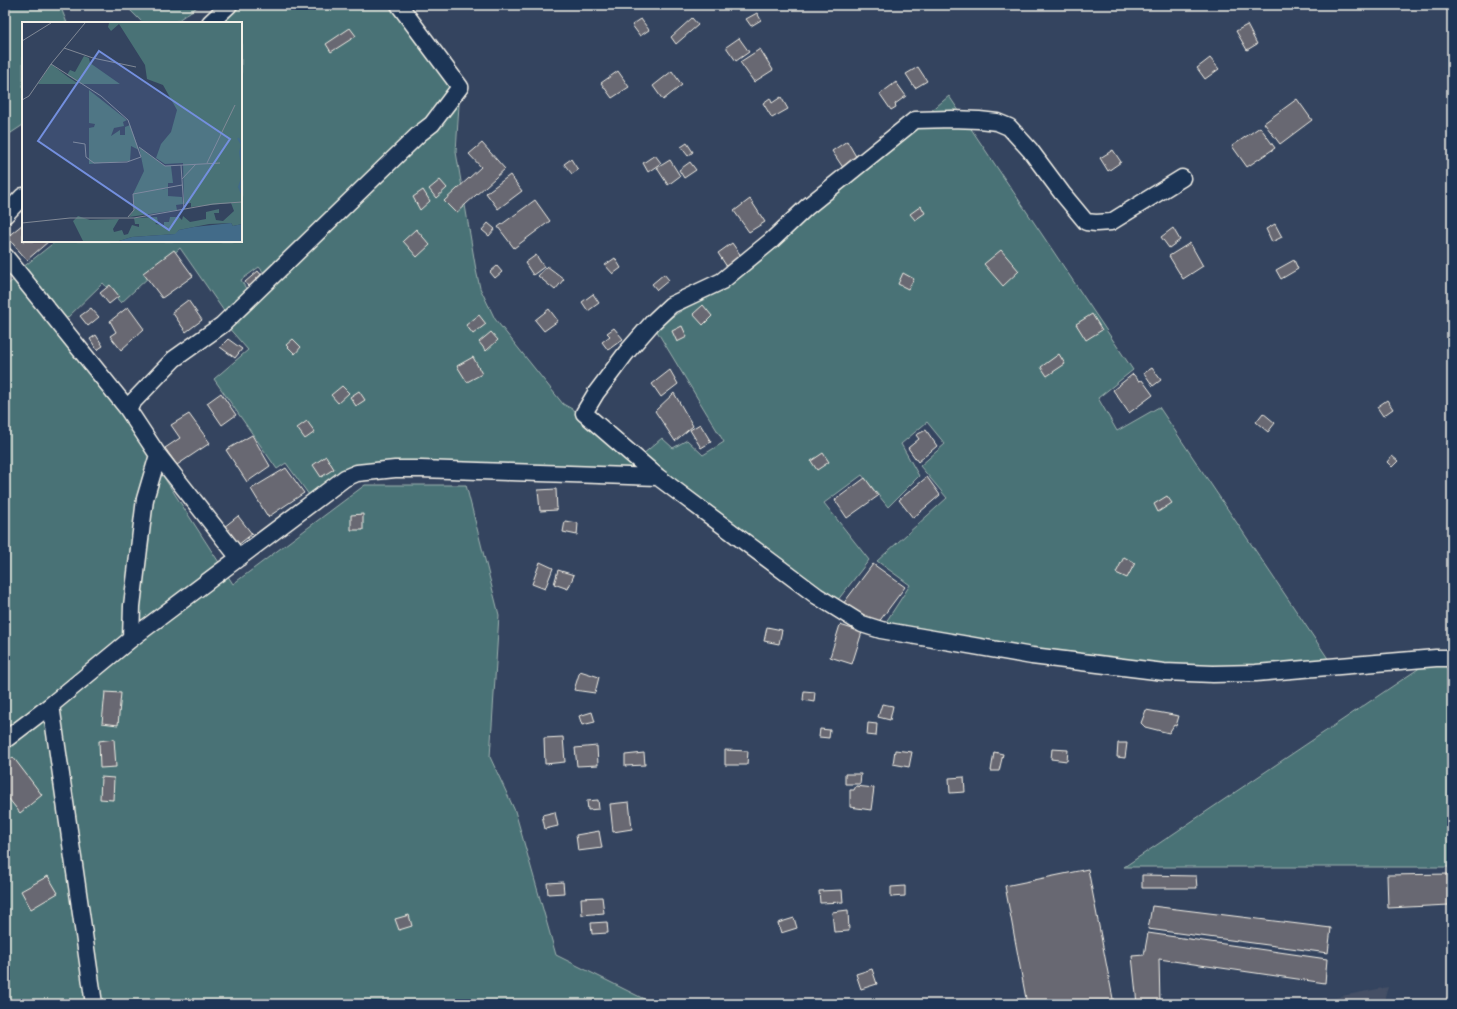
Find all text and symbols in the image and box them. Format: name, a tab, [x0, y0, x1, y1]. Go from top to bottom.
inset map	[22, 22, 242, 242]

